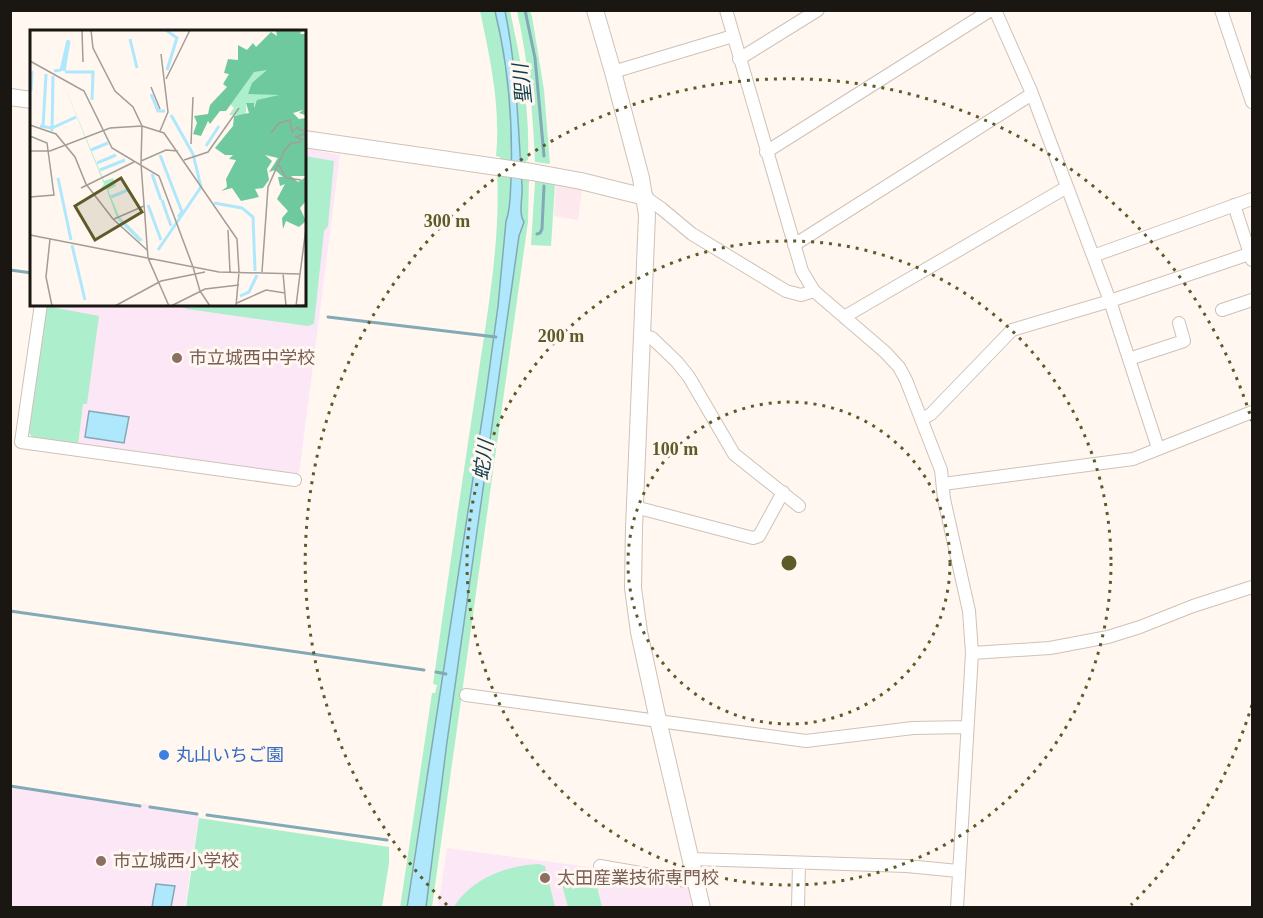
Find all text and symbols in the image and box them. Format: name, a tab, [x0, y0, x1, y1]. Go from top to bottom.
inset map	[30, 30, 306, 306]
water label: 聖川	[509, 61, 535, 105]
text: 300 m	[424, 211, 470, 231]
text: 200 m	[538, 326, 584, 346]
place label: 市立城西中学校	[189, 348, 315, 368]
marker: 市立城西中学校	[170, 351, 184, 365]
water label: 蛇川	[469, 437, 497, 481]
text: 100 m	[652, 439, 698, 459]
centre of rings	[779, 553, 799, 573]
place label: 丸山いちご園	[176, 745, 284, 765]
marker: 丸山いちご園	[157, 748, 171, 762]
place label: 市立城西小学校	[113, 851, 239, 871]
marker: 市立城西小学校	[94, 854, 108, 868]
place label: 太田産業技術専門校	[557, 868, 719, 888]
marker: 太田産業技術専門校	[538, 871, 552, 885]

